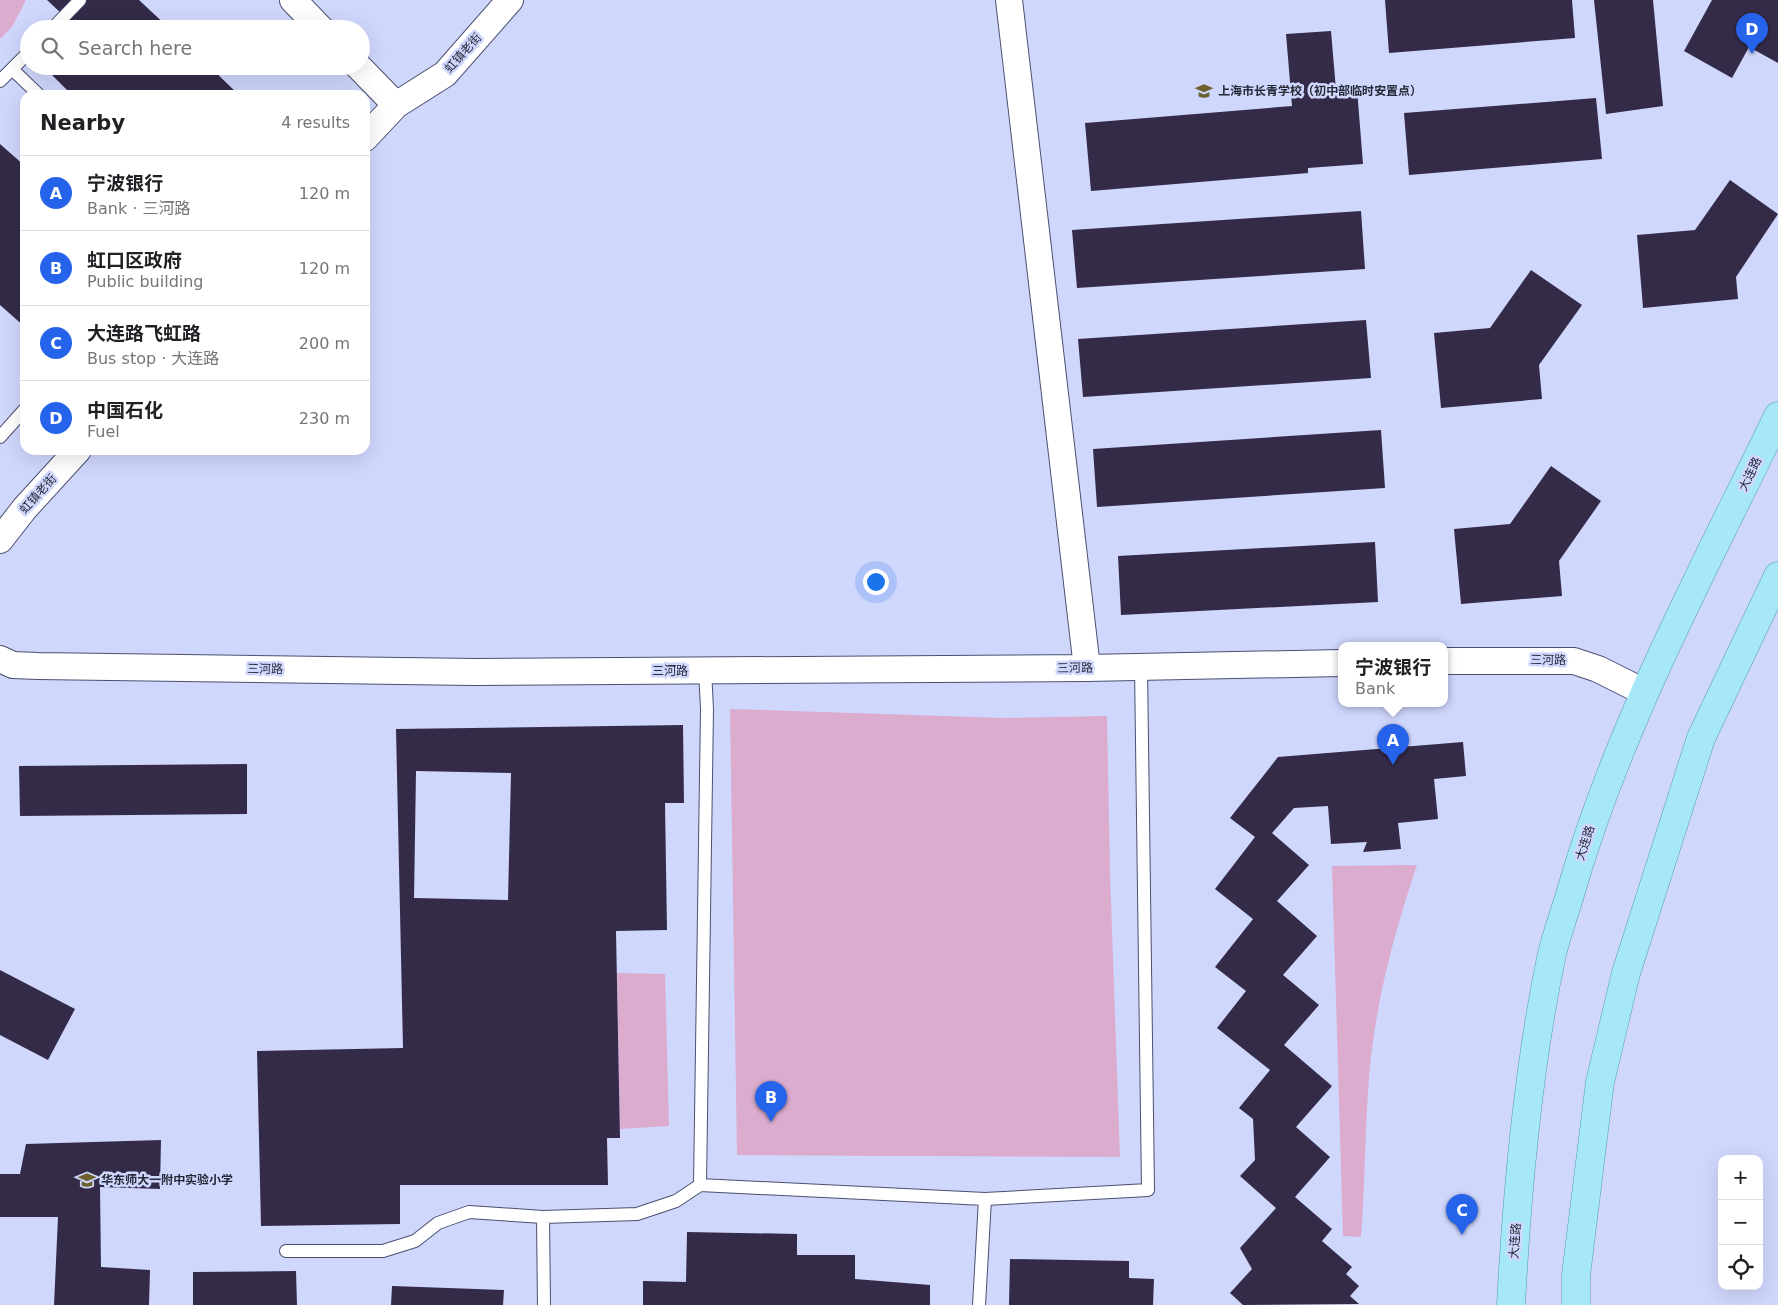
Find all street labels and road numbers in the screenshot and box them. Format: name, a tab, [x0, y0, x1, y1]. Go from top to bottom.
street label: 虹镇老街	[442, 30, 484, 76]
street label: 大连路	[1736, 455, 1764, 493]
street label: 虹镇老街	[17, 471, 59, 517]
street label: 三河路	[1530, 653, 1566, 667]
street label: 三河路	[1057, 661, 1093, 675]
street label: 三河路	[247, 662, 283, 676]
street label: 三河路	[652, 664, 688, 678]
street label: 大连路	[1573, 824, 1597, 862]
street label: 大连路	[1507, 1223, 1523, 1259]

